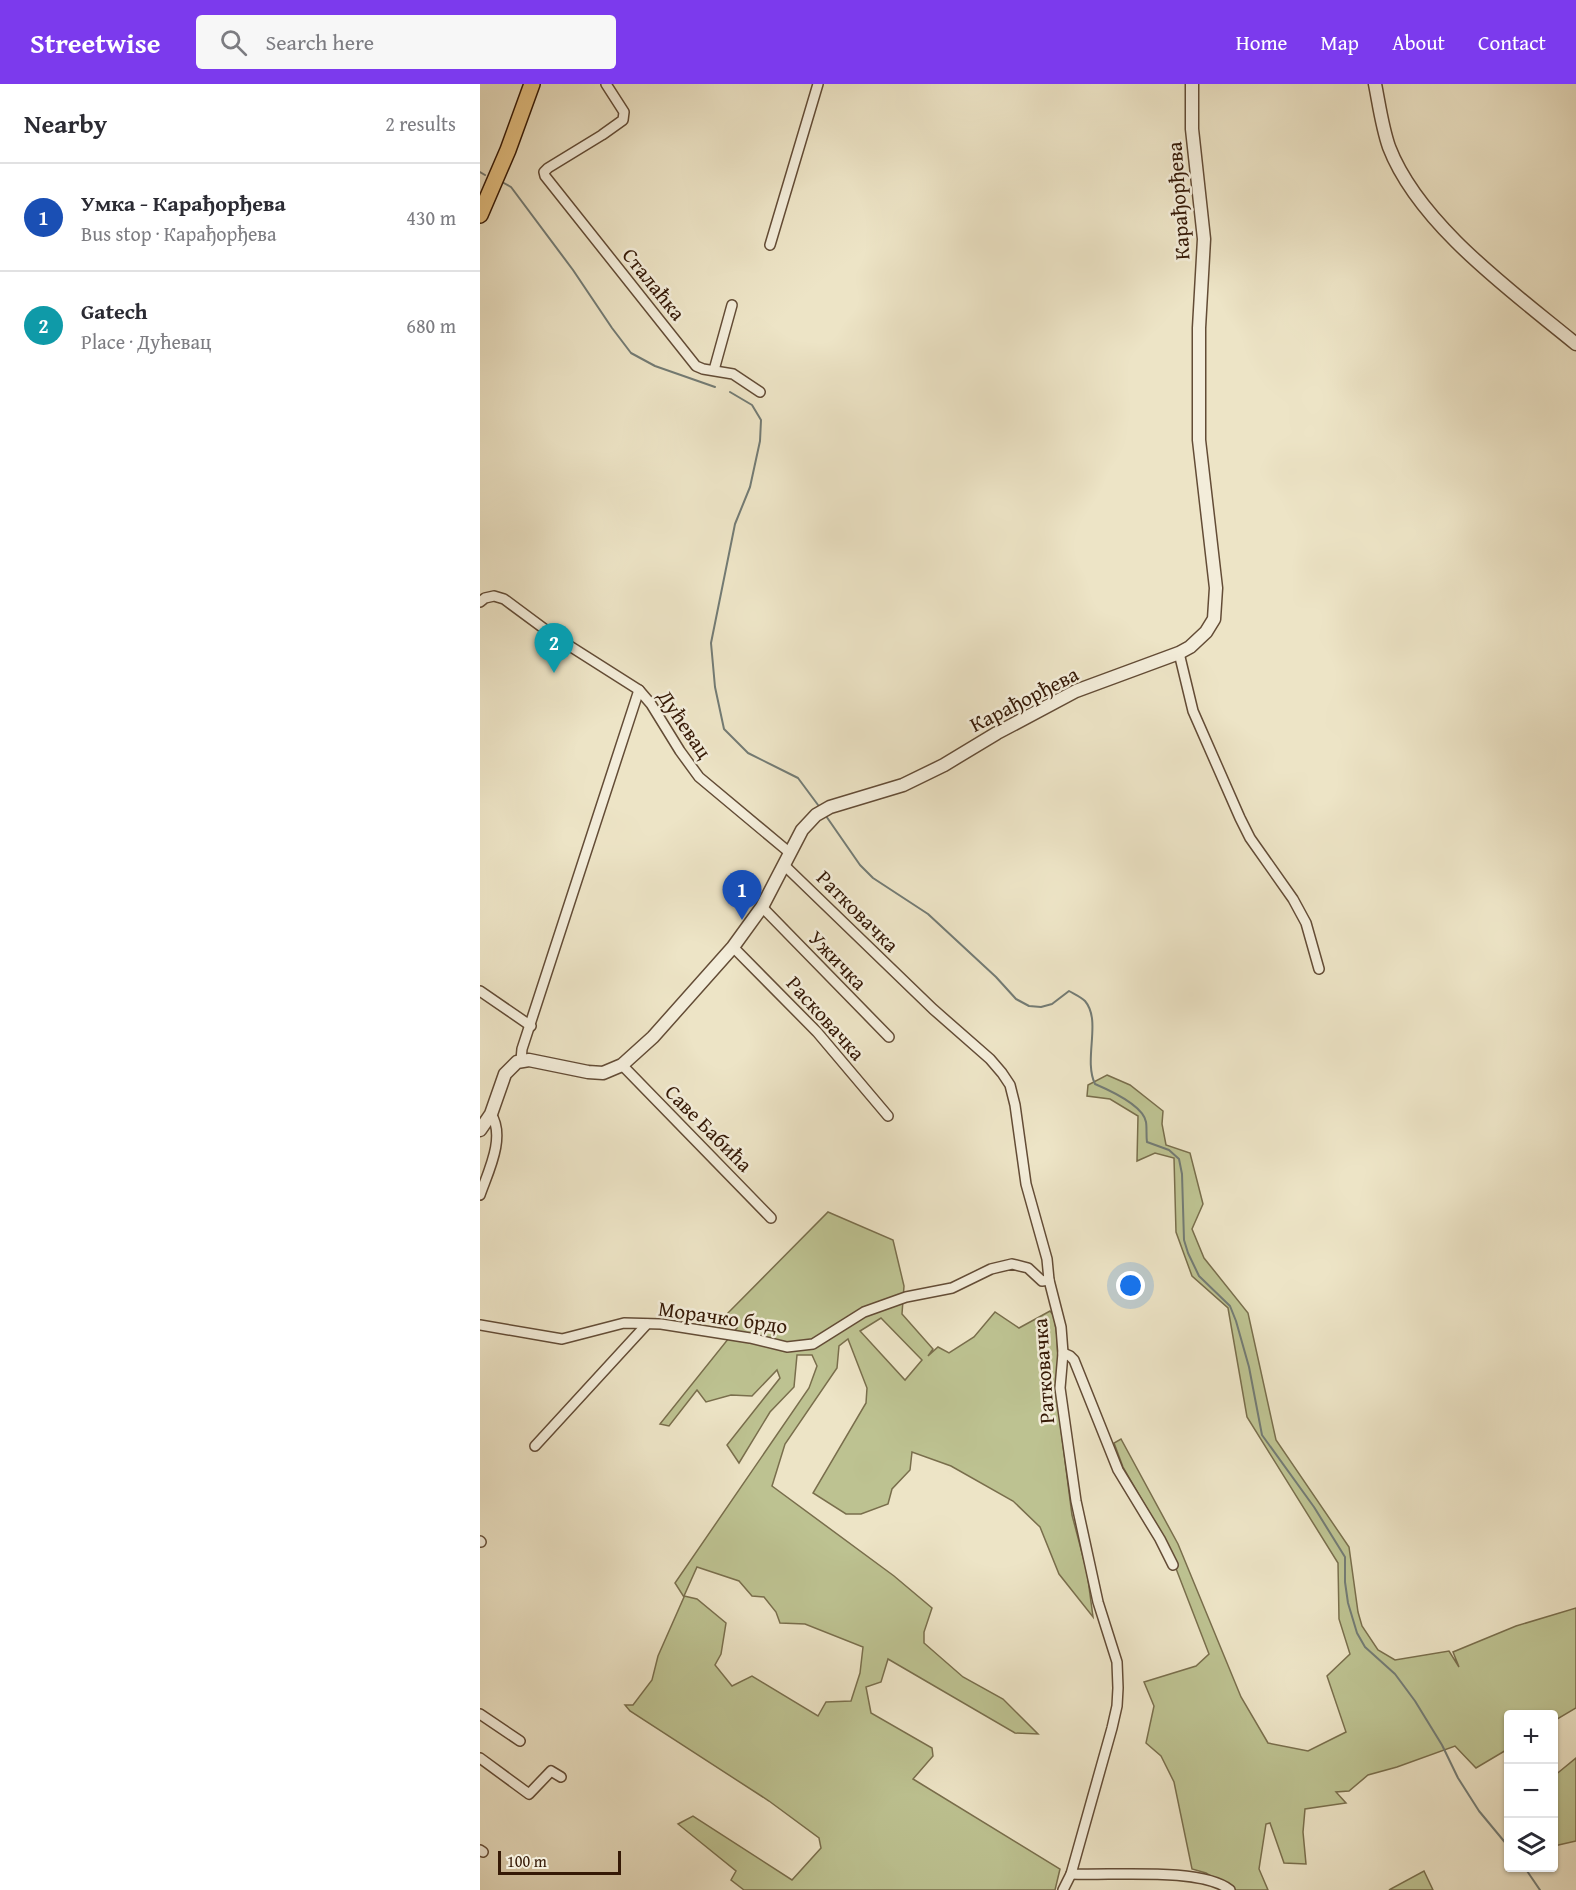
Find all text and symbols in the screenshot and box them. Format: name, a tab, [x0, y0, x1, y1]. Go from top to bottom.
search box	[196, 15, 616, 69]
text: Streetwise	[30, 22, 160, 63]
icon: search	[217, 26, 250, 59]
text: Search here	[265, 26, 374, 58]
text: Home	[1236, 27, 1287, 58]
text: Map	[1320, 27, 1359, 58]
text: About	[1392, 27, 1445, 58]
text: Contact	[1478, 27, 1546, 58]
text: Nearby	[24, 104, 107, 143]
text: 2 results	[385, 109, 456, 138]
street label: Карађорђева	[1158, 141, 1198, 261]
text: Умка - Карађорђева	[81, 187, 286, 219]
text: 1	[38, 203, 49, 232]
text: 430 m	[406, 203, 456, 232]
text: Bus stop · Карађорђева	[81, 219, 277, 248]
street label: Сталаћка	[615, 241, 693, 327]
text: Gatech	[81, 295, 148, 327]
text: 2	[38, 311, 49, 340]
text: 680 m	[406, 311, 456, 340]
text: Place · Дућевац	[81, 327, 211, 356]
pin: 2	[534, 624, 574, 673]
street label: Карађорђева	[964, 658, 1084, 740]
street label: Дућевац	[650, 682, 720, 765]
street label: Ратковачка	[810, 863, 906, 959]
pin: 1	[722, 870, 762, 920]
street label: Ужичка	[802, 923, 874, 997]
street label: Расковачка	[779, 969, 873, 1067]
street label: Саве Бабића	[658, 1077, 760, 1179]
your location	[1116, 1271, 1145, 1300]
street label: Морачко брдо	[656, 1293, 790, 1341]
street label: Ратковачка	[1024, 1317, 1062, 1425]
map controls	[1504, 1710, 1558, 1872]
button: +	[1504, 1710, 1558, 1764]
button: −	[1504, 1764, 1558, 1818]
button: layers	[1504, 1818, 1558, 1872]
scale bar	[498, 1848, 621, 1876]
text: 100 m	[507, 1849, 547, 1873]

